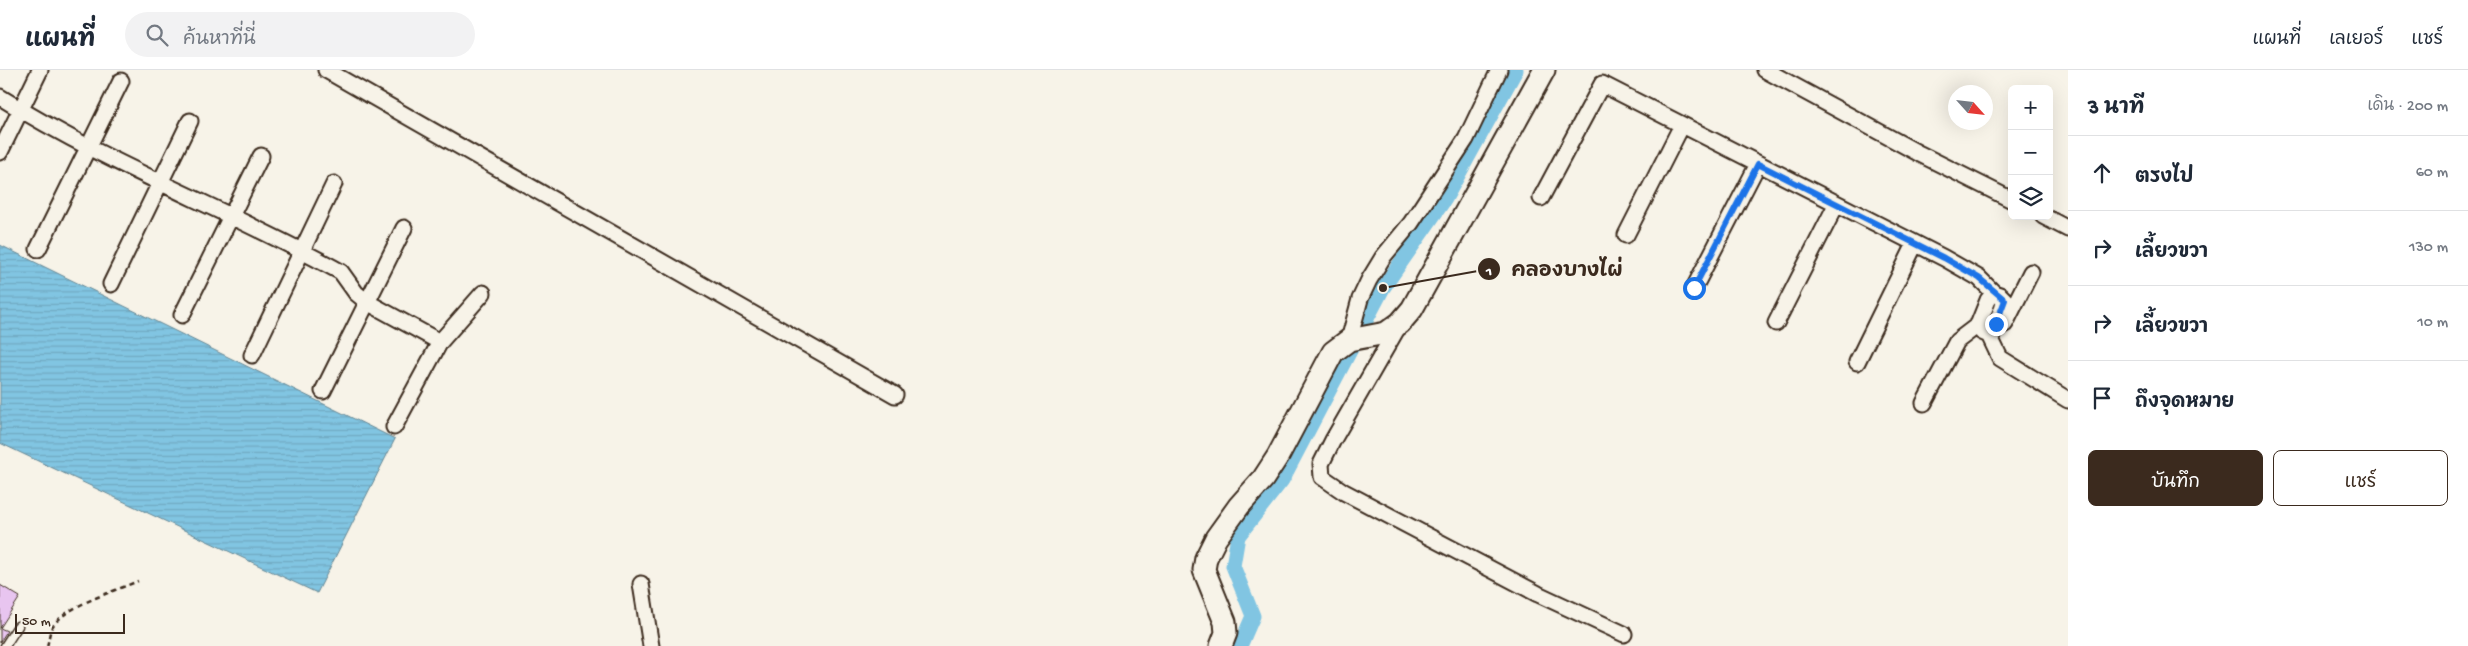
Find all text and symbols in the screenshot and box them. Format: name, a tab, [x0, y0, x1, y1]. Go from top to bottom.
search box	[125, 12, 475, 57]
icon: search	[143, 21, 171, 49]
text: แผนที่	[25, 27, 95, 56]
text: ค้นหาที่นี่	[183, 29, 256, 52]
text: แผนที่	[2253, 30, 2301, 51]
text: เลเยอร์	[2329, 30, 2383, 51]
text: แชร์	[2411, 30, 2443, 51]
north arrow	[1948, 85, 1993, 130]
map controls	[2008, 85, 2053, 220]
button: +	[2008, 85, 2053, 130]
text: 3 นาที	[2088, 97, 2144, 122]
text: เดิน · 200 m	[2367, 98, 2448, 117]
button: −	[2008, 130, 2053, 175]
icon: ahead	[2088, 159, 2116, 187]
text: 60 m	[2416, 164, 2448, 183]
text: ตรงไป	[2135, 167, 2193, 190]
button: layers	[2008, 175, 2053, 220]
icon: right	[2088, 234, 2116, 262]
text: 130 m	[2409, 239, 2448, 258]
text: เลี้ยวขวา	[2135, 242, 2208, 265]
callout: คลองบางไผ่	[1476, 252, 1632, 287]
text: คลองบางไผ่	[1511, 256, 1623, 284]
text: 1	[1485, 263, 1492, 281]
route start	[1683, 277, 1706, 300]
icon: right	[2088, 309, 2116, 337]
route end	[1985, 313, 2008, 336]
text: 10 m	[2417, 314, 2448, 333]
text: เลี้ยวขวา	[2135, 317, 2208, 340]
icon: arrive	[2088, 384, 2116, 412]
text: ถึงจุดหมาย	[2135, 392, 2234, 415]
button: บันทึก	[2088, 450, 2263, 506]
button: แชร์	[2273, 450, 2448, 506]
scale bar	[15, 611, 125, 634]
text: 50 m	[22, 614, 51, 631]

